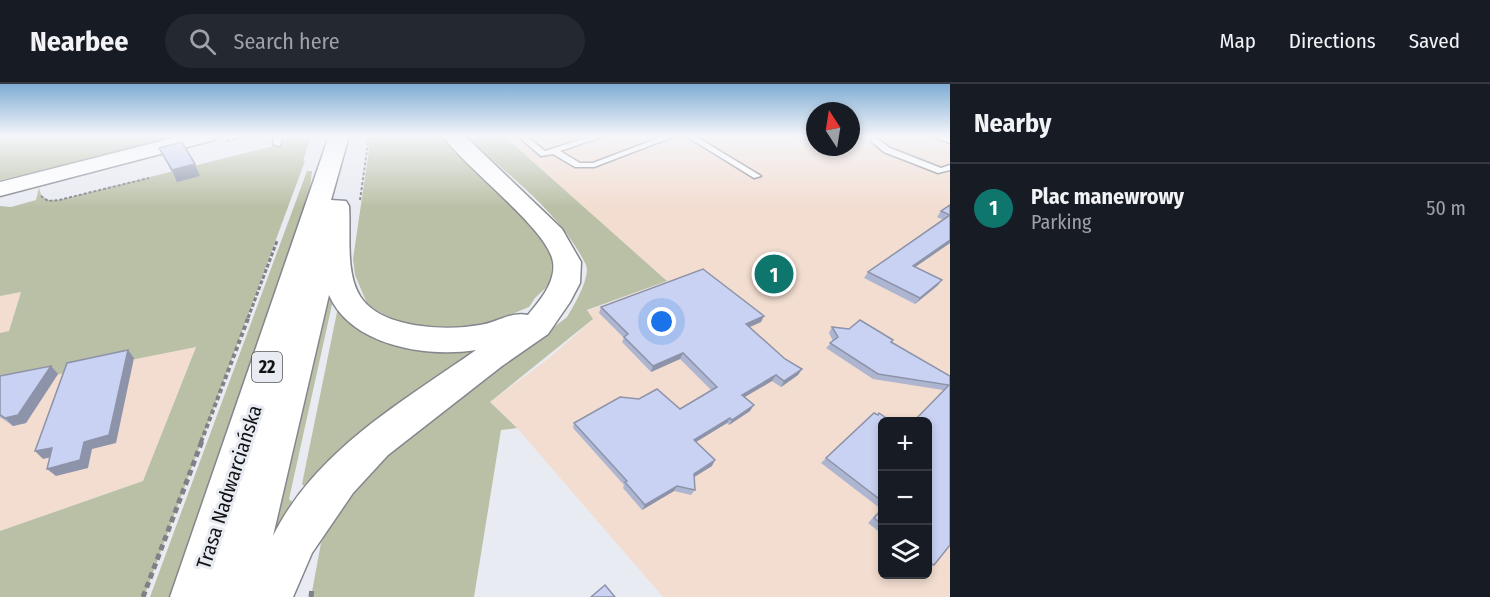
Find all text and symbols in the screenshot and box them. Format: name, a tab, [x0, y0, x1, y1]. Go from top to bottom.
search box	[165, 14, 585, 68]
text: Nearbee	[30, 25, 129, 58]
icon: search	[186, 25, 219, 58]
text: Search here	[234, 28, 340, 55]
text: Map	[1219, 28, 1256, 54]
text: Directions	[1289, 28, 1376, 54]
text: Saved	[1409, 28, 1460, 54]
north arrow	[806, 102, 860, 156]
text: Nearby	[974, 108, 1051, 139]
text: Plac manewrowy	[1031, 183, 1184, 210]
text: 1	[989, 196, 998, 220]
text: 50 m	[1426, 196, 1466, 220]
text: Parking	[1031, 210, 1092, 234]
pin: 1	[754, 252, 794, 297]
your location	[647, 307, 676, 336]
road number: 22	[252, 352, 282, 382]
street label: Trasa Nadwarciańska	[191, 402, 267, 572]
map controls	[878, 417, 932, 579]
button: +	[878, 417, 932, 471]
button: −	[878, 471, 932, 525]
button: layers	[878, 525, 932, 579]

